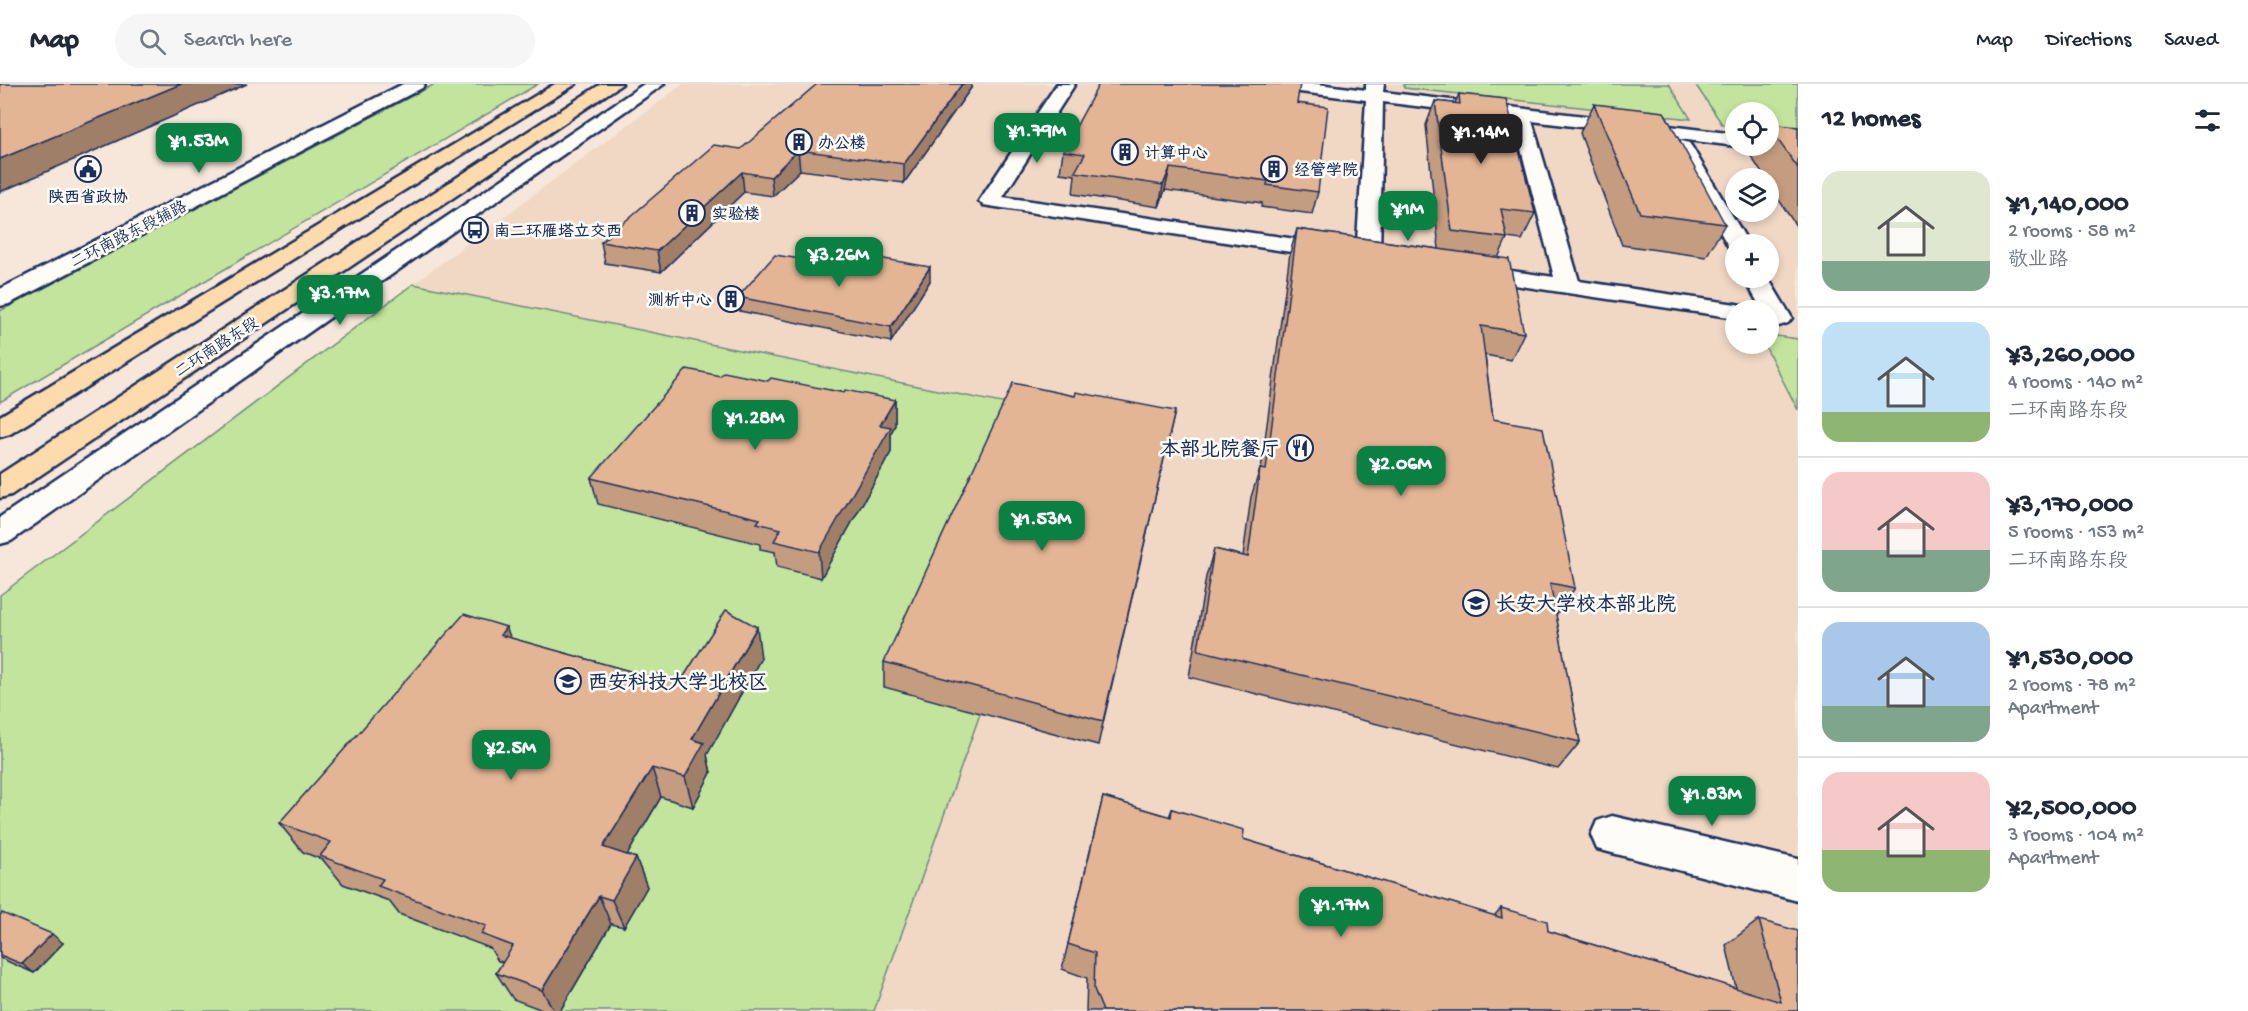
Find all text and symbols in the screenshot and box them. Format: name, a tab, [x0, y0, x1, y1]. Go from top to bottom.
search box	[115, 14, 535, 68]
text: Map	[30, 25, 79, 58]
icon: search	[136, 25, 169, 58]
text: Search here	[184, 28, 292, 54]
text: Map	[1976, 29, 2013, 54]
text: Directions	[2046, 29, 2131, 54]
text: Saved	[2164, 29, 2218, 54]
map controls	[1725, 102, 1779, 354]
button: locate	[1725, 102, 1779, 156]
icon: filters	[2191, 104, 2224, 137]
text: 12 homes	[1822, 105, 1920, 136]
pin: ¥1.79M	[988, 113, 1086, 164]
pin: ¥1.14M	[1432, 114, 1530, 165]
text: ¥1.79M	[1008, 121, 1066, 144]
text: ¥1.14M	[1453, 122, 1509, 145]
pin: ¥1.53M	[150, 123, 248, 174]
building icon: 办公楼	[784, 127, 814, 157]
text: ¥1.53M	[170, 131, 228, 154]
place label: 办公楼	[818, 134, 866, 155]
building icon: 计算中心	[1110, 137, 1140, 167]
place label: 计算中心	[1144, 144, 1208, 165]
public building icon: 陕西省政协	[73, 154, 103, 184]
building icon: 经管学院	[1259, 154, 1289, 184]
place label: 经管学院	[1294, 161, 1358, 182]
button: layers	[1725, 168, 1779, 222]
place label: 陕西省政协	[48, 188, 128, 209]
text: ¥1,140,000	[2008, 190, 2129, 221]
pin: ¥1M	[1379, 191, 1437, 242]
icon: home	[1870, 195, 1942, 267]
street label: 二环南路东段辅路	[67, 197, 191, 274]
building icon: 实验楼	[677, 198, 707, 228]
text: ¥1M	[1392, 199, 1424, 222]
place label: 实验楼	[712, 205, 760, 226]
bus stop icon: 南二环雁塔立交西	[460, 215, 490, 245]
text: 2 rooms · 58 m²	[2008, 221, 2136, 244]
place label: 南二环雁塔立交西	[494, 222, 622, 243]
button: +	[1725, 234, 1779, 288]
pin: ¥3.26M	[790, 237, 888, 288]
text: ¥3.26M	[809, 245, 869, 268]
text: 敬业路	[2008, 250, 2068, 273]
pin: ¥3.17M	[291, 275, 389, 326]
text: ¥3.17M	[311, 283, 369, 306]
building icon: 测析中心	[716, 284, 746, 314]
place label: 测析中心	[648, 291, 712, 312]
button: −	[1725, 300, 1779, 354]
street label: 二环南路东段	[171, 313, 263, 383]
text: ¥3,260,000	[2008, 341, 2135, 372]
icon: home	[1870, 346, 1942, 418]
text: 4 rooms · 140 m²	[2008, 372, 2143, 395]
pin: ¥1.28M	[706, 400, 804, 451]
text: 二环南路东段	[2008, 401, 2128, 424]
text: ¥1.28M	[726, 408, 784, 431]
restaurant icon: 本部北院餐厅	[1285, 433, 1315, 463]
place label: 本部北院餐厅	[1160, 438, 1280, 463]
pin: ¥2.06M	[1352, 446, 1450, 497]
text: ¥2.06M	[1371, 454, 1431, 477]
text: ¥3,170,000	[2008, 491, 2133, 522]
icon: home	[1870, 496, 1942, 568]
pin: ¥1.53M	[993, 501, 1091, 552]
text: ¥1.53M	[1013, 509, 1071, 532]
text: 5 rooms · 153 m²	[2008, 522, 2144, 545]
text: 二环南路东段	[2008, 551, 2128, 574]
school or university icon: 长安大学校本部北院	[1461, 588, 1491, 618]
place label: 长安大学校本部北院	[1496, 593, 1676, 618]
text: ¥1,530,000	[2008, 644, 2133, 675]
icon: home	[1870, 646, 1942, 718]
school or university icon: 西安科技大学北校区	[553, 666, 583, 696]
place label: 西安科技大学北校区	[588, 671, 768, 696]
text: 2 rooms · 78 m²	[2008, 675, 2136, 698]
text: Apartment	[2008, 698, 2098, 721]
pin: ¥2.5M	[469, 730, 553, 781]
text: ¥2.5M	[486, 738, 536, 761]
pin: ¥1.83M	[1663, 776, 1761, 827]
text: ¥1.83M	[1683, 784, 1741, 807]
text: ¥2,500,000	[2008, 794, 2137, 825]
icon: home	[1870, 796, 1942, 868]
text: 3 rooms · 104 m²	[2008, 825, 2144, 848]
text: Apartment	[2008, 848, 2098, 871]
pin: ¥1.17M	[1292, 887, 1390, 938]
text: ¥1.17M	[1313, 895, 1369, 918]

